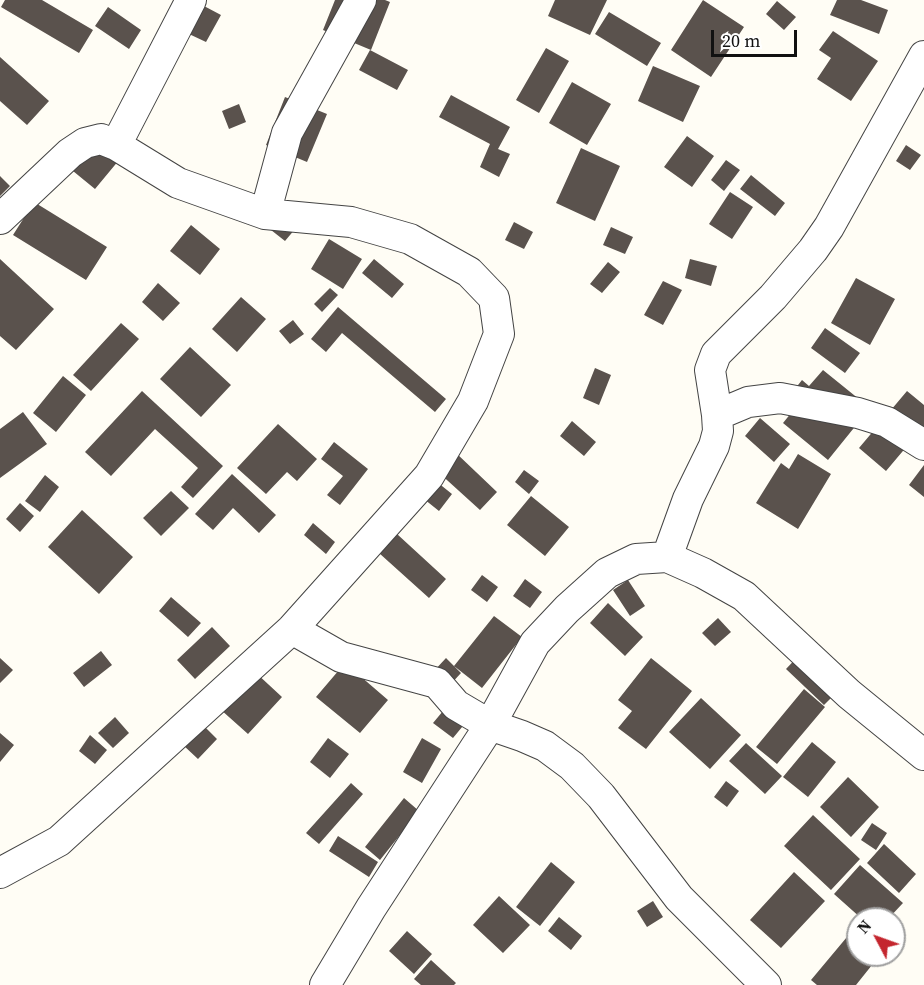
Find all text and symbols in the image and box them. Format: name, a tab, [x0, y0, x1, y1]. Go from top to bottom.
scale bar	[714, 18, 800, 56]
text: 20 m	[722, 28, 760, 53]
north arrow	[846, 907, 906, 967]
text: N	[852, 915, 876, 938]

